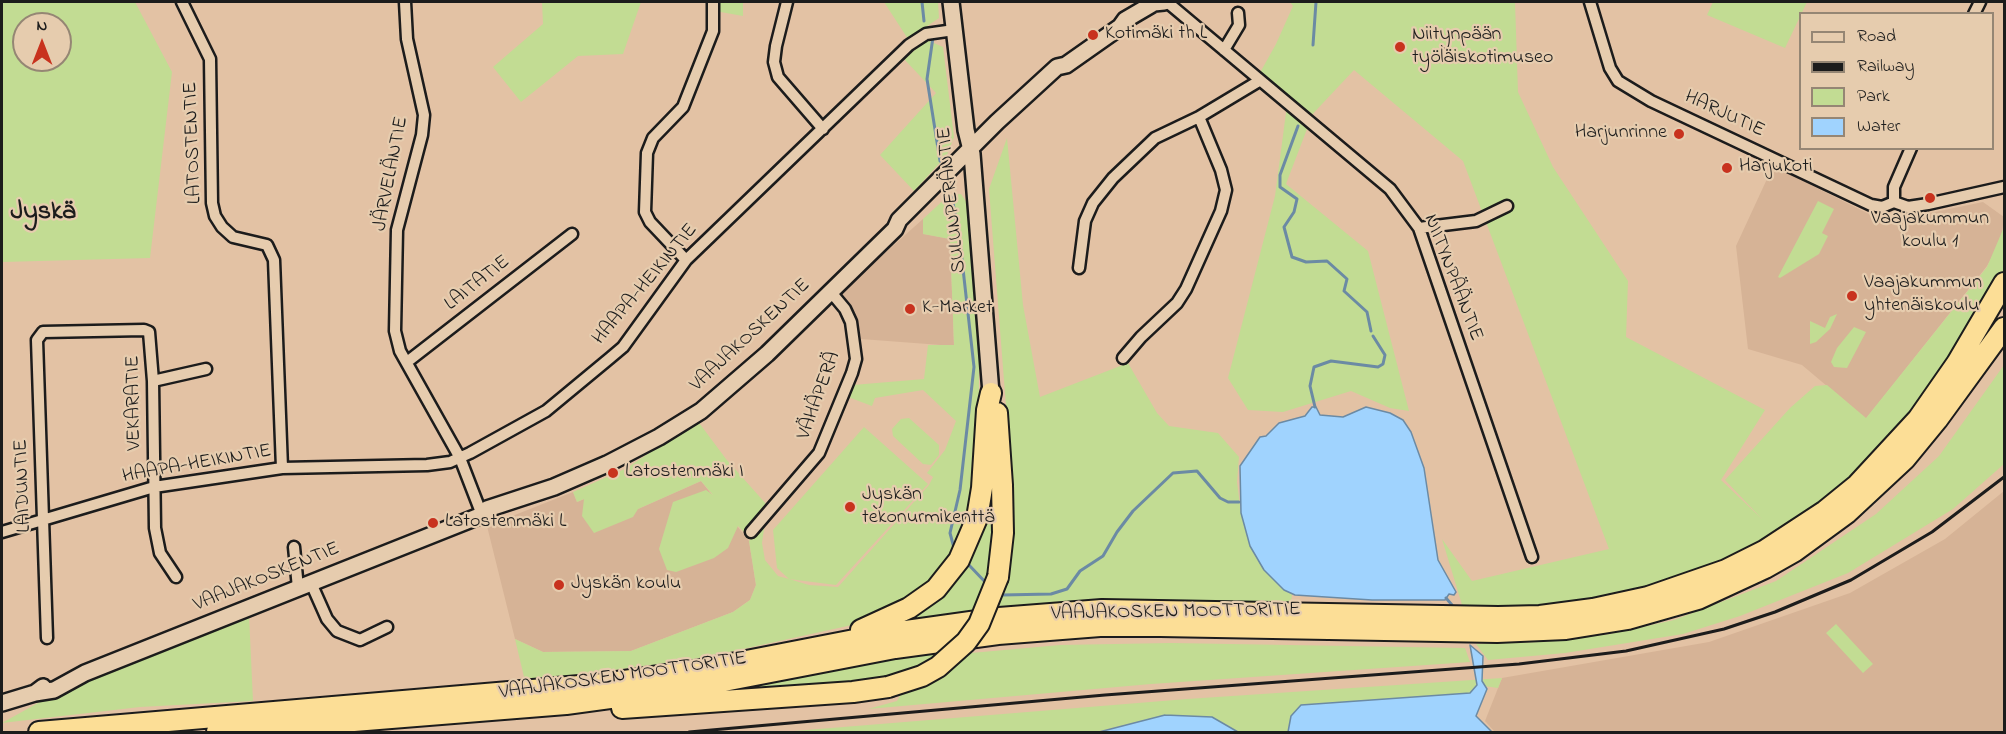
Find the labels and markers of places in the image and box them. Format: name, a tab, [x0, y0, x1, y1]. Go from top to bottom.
place label: Kotimäki th L	[1105, 23, 1207, 47]
place label: Niitynpään työläiskotimuseo	[1412, 24, 1553, 71]
marker: Kotimäki th L	[1086, 28, 1100, 42]
marker: Niitynpään työläiskotimuseo	[1393, 40, 1407, 54]
place label: Harjunrinne	[1575, 122, 1667, 146]
marker: Harjunrinne	[1672, 127, 1686, 141]
place label: Harjukoti	[1739, 156, 1812, 180]
marker: Harjukoti	[1720, 161, 1734, 175]
marker: Vaajakummun koulu 1	[1923, 191, 1937, 205]
place label: Vaajakummun koulu 1	[1871, 208, 1989, 255]
place label: Vaajakummun yhtenäiskoulu	[1864, 272, 1982, 319]
marker: Vaajakummun yhtenäiskoulu	[1845, 289, 1859, 303]
place label: K-Market	[922, 297, 993, 321]
marker: K-Market	[903, 302, 917, 316]
place label: Latostenmäki I	[625, 461, 744, 485]
marker: Latostenmäki I	[606, 466, 620, 480]
place label: Jyskän tekonurmikenttä	[862, 484, 995, 531]
marker: Jyskän tekonurmikenttä	[843, 500, 857, 514]
place label: Latostenmäki L	[445, 511, 566, 535]
marker: Latostenmäki L	[426, 516, 440, 530]
place label: Jyskän koulu	[571, 573, 681, 597]
marker: Jyskän koulu	[552, 578, 566, 592]

